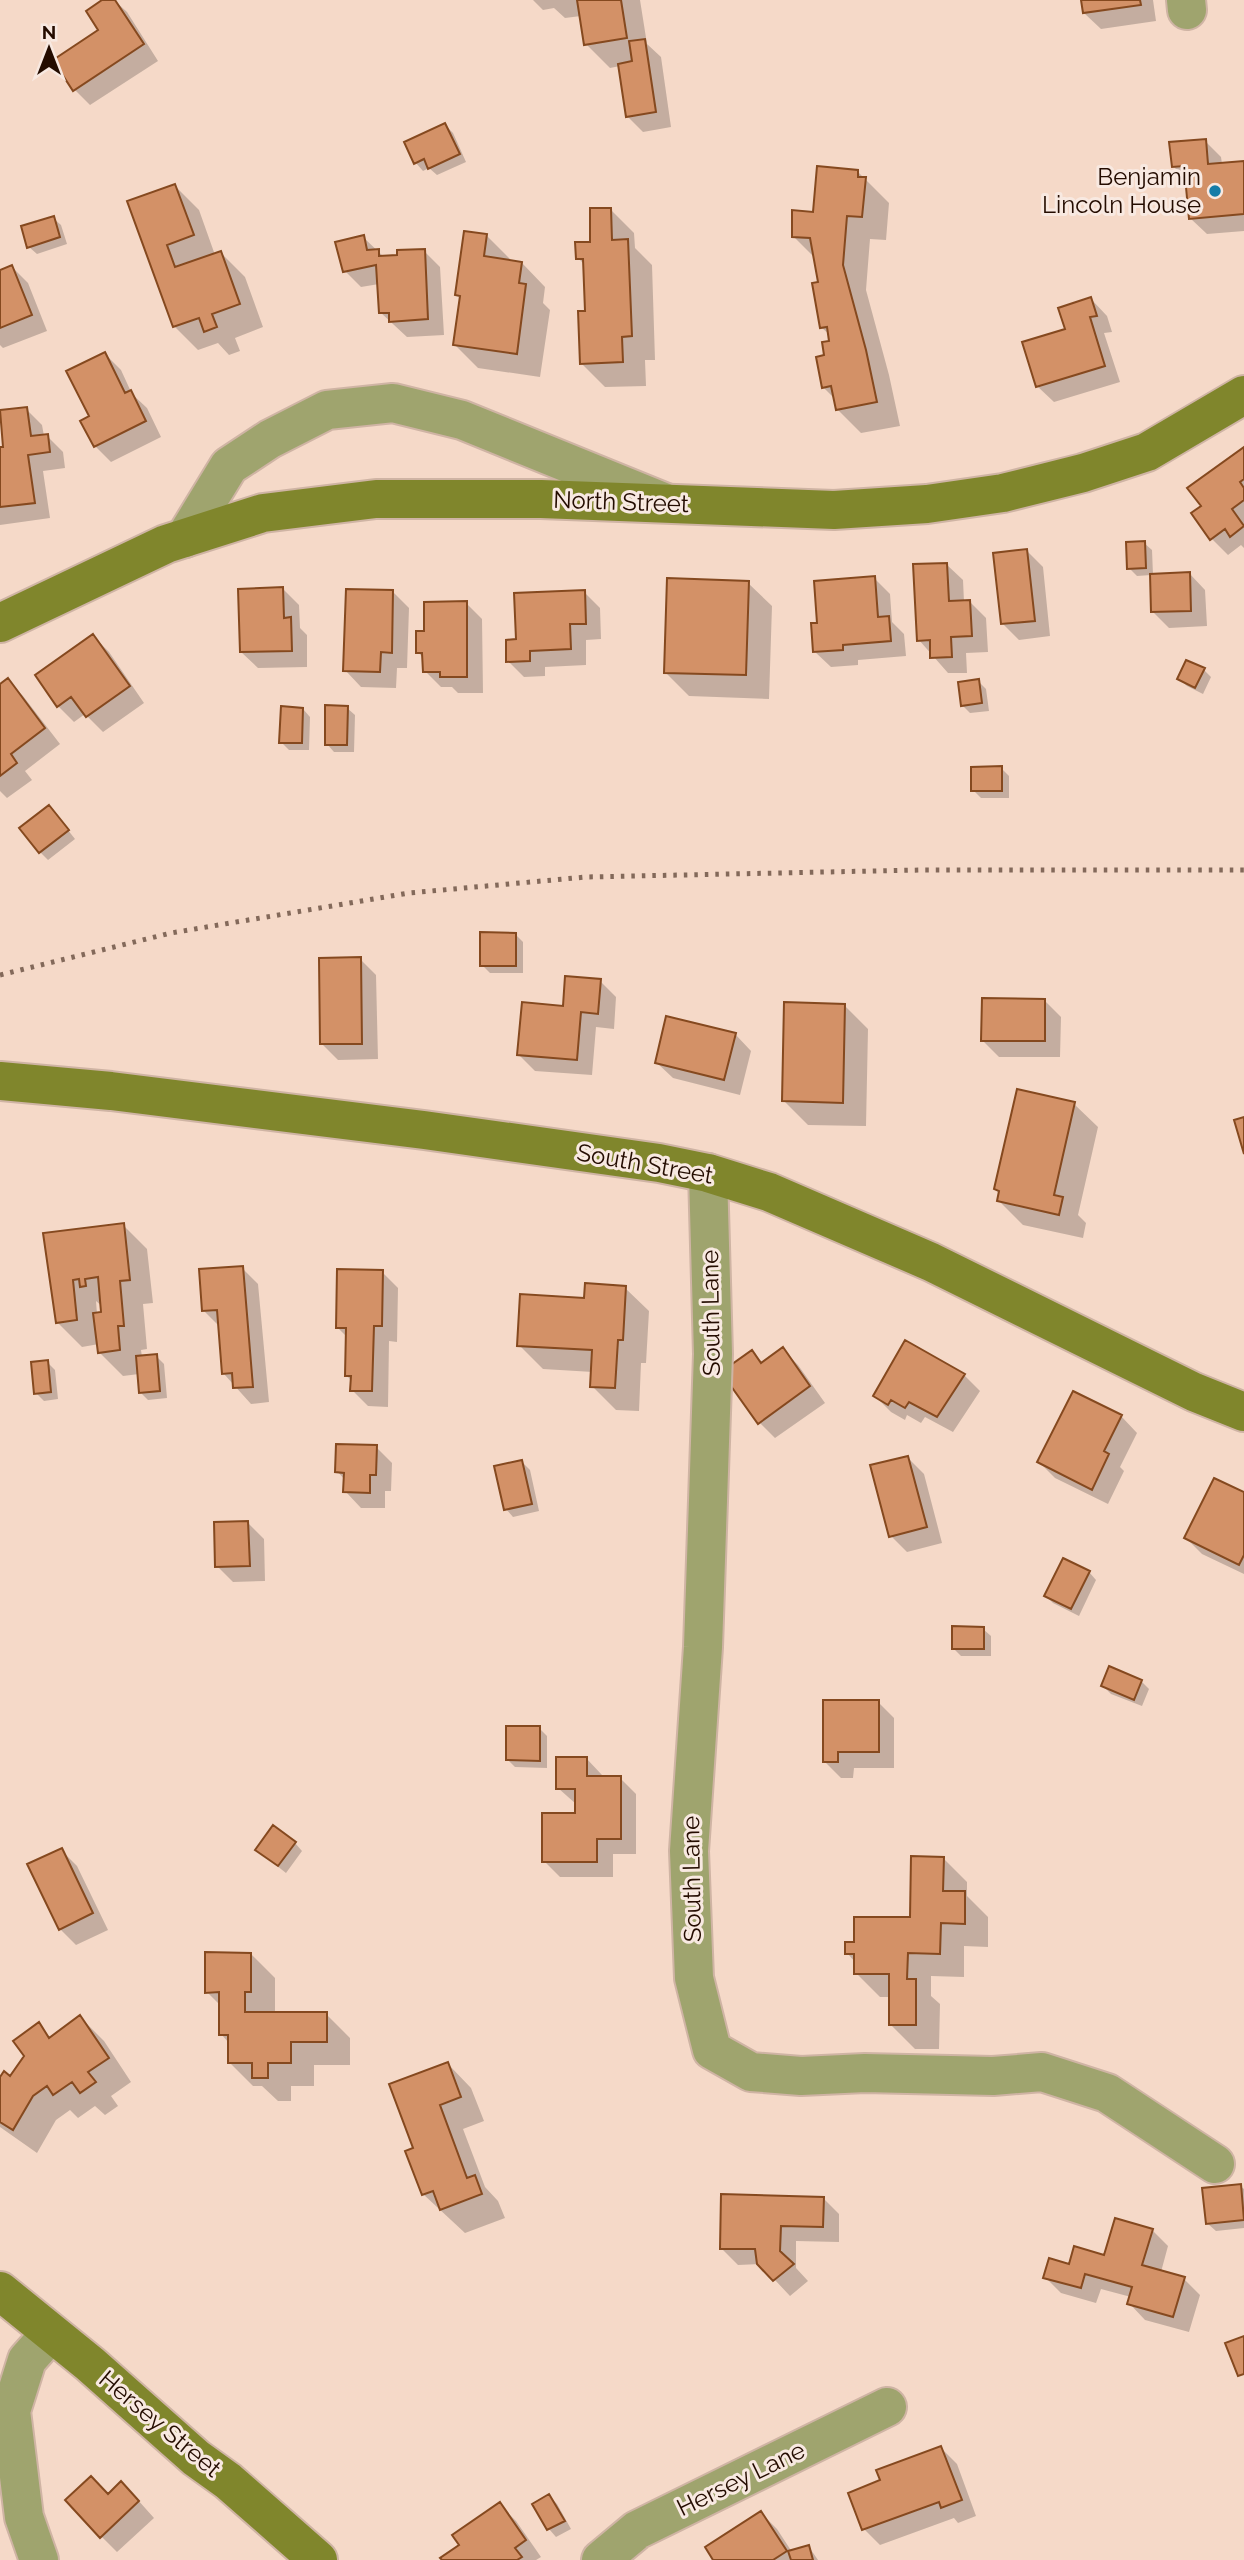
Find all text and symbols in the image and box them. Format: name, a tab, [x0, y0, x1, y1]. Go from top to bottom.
north arrow	[14, 14, 84, 84]
text: N	[42, 21, 56, 43]
place label: Benjamin Lincoln House	[1042, 162, 1201, 219]
marker: Benjamin Lincoln House	[1207, 183, 1223, 199]
street label: North Street	[553, 485, 689, 518]
street label: South Street	[575, 1137, 715, 1190]
street label: South Lane	[695, 1250, 726, 1376]
street label: South Lane	[676, 1816, 707, 1942]
street label: Hersey Street	[93, 2364, 227, 2483]
street label: Hersey Lane	[672, 2435, 810, 2522]

